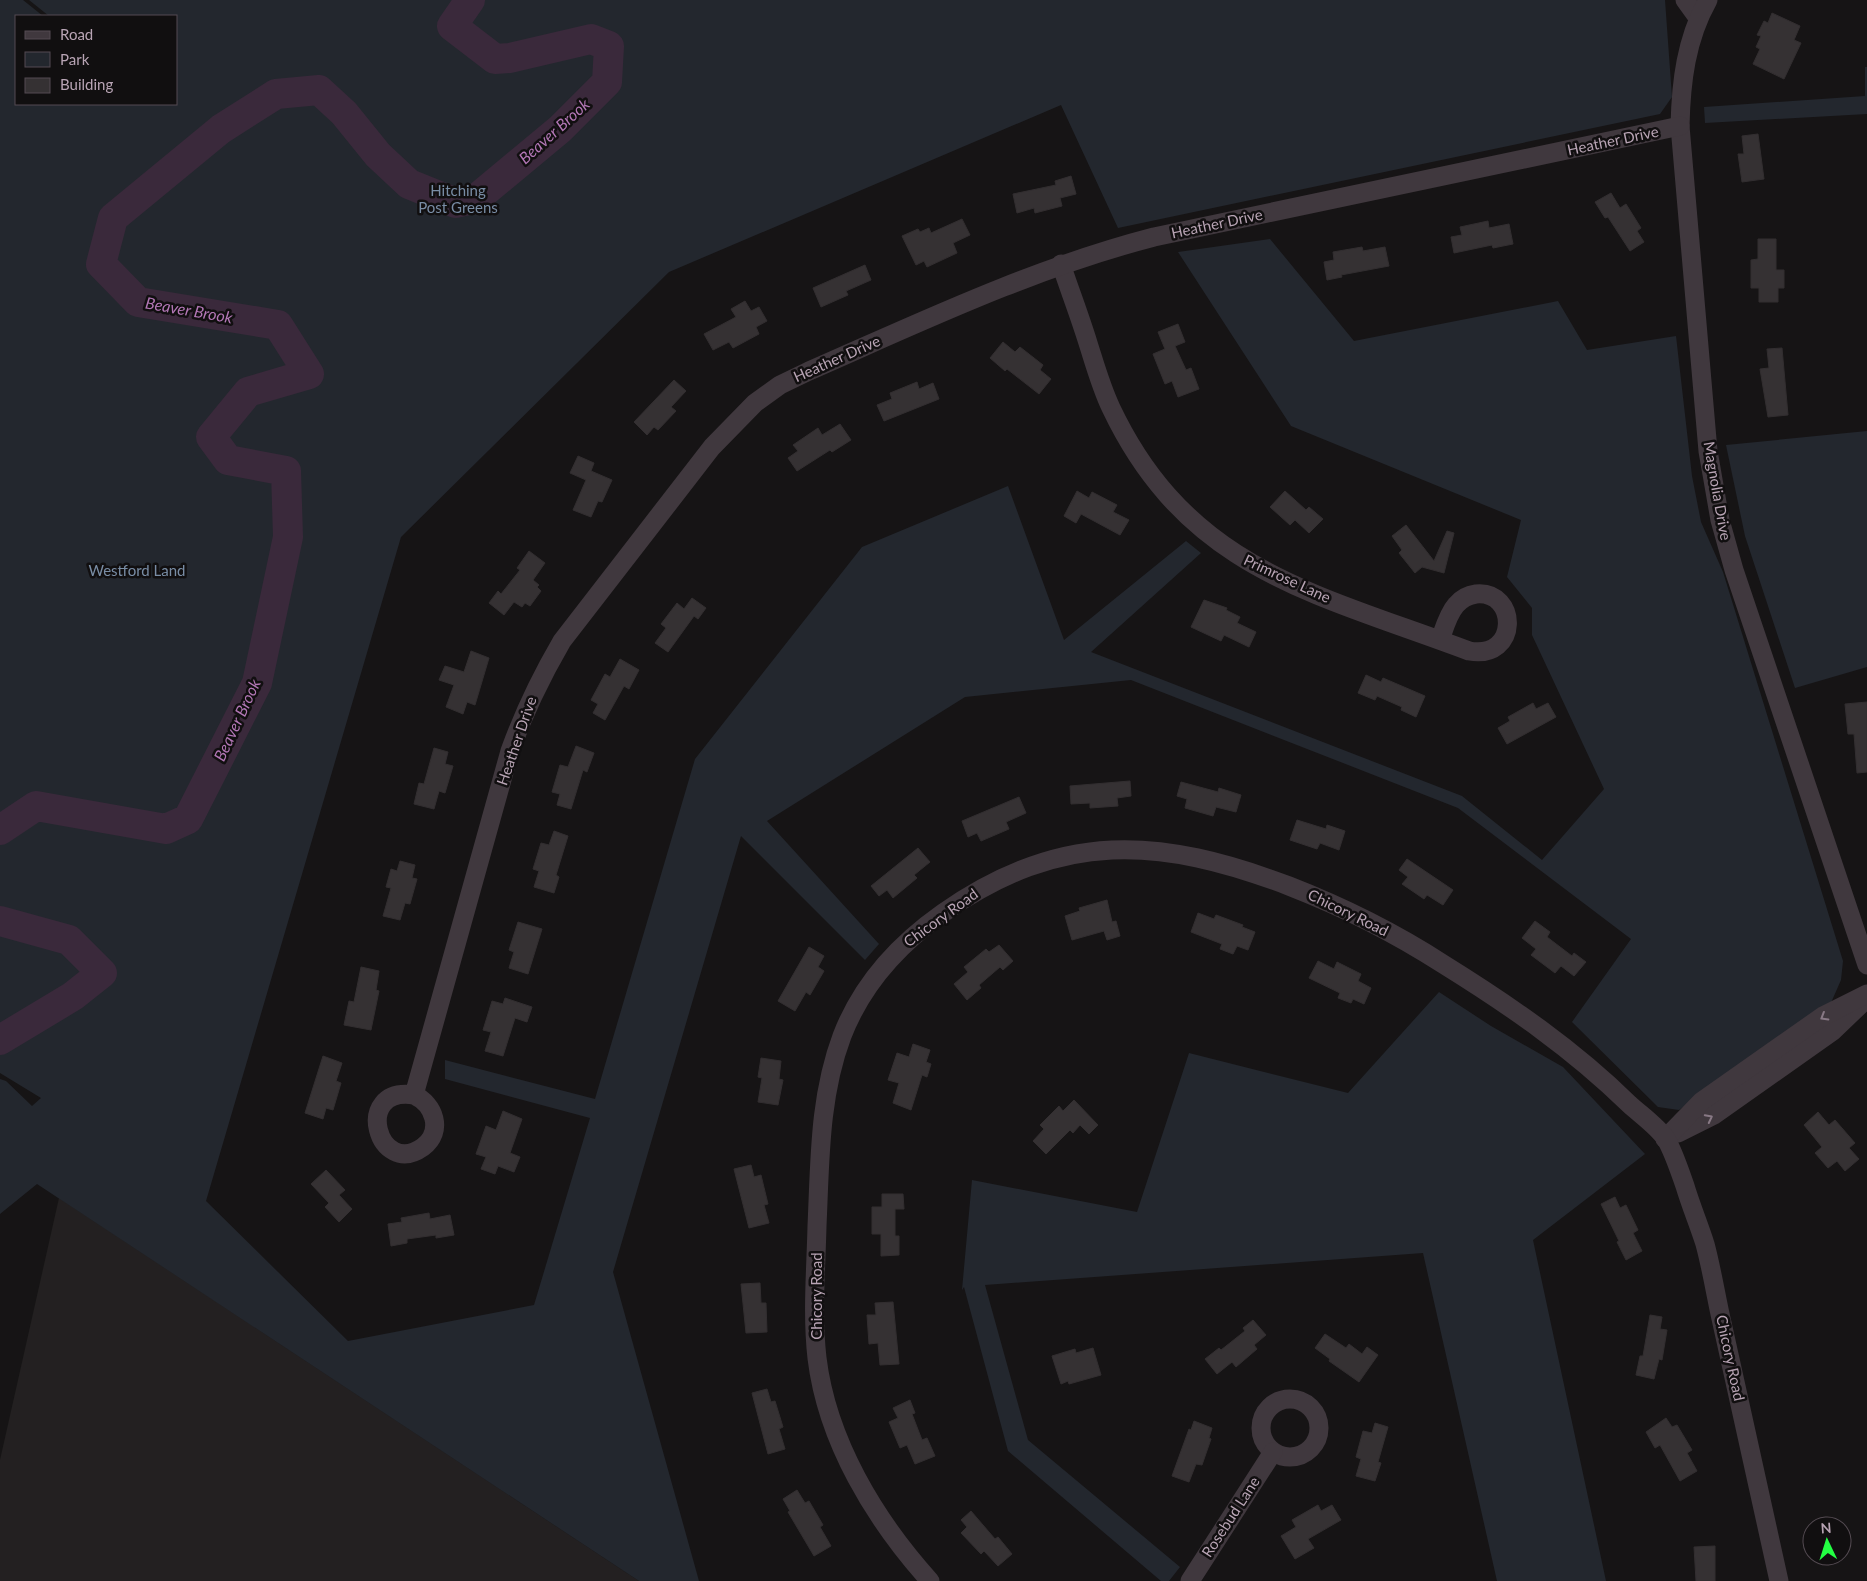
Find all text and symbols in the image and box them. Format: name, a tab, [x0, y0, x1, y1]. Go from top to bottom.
legend	[15, 15, 178, 105]
text: Road	[60, 25, 93, 43]
text: Park	[60, 50, 90, 68]
text: Building	[60, 75, 113, 93]
water label: Beaver Brook	[515, 94, 593, 167]
street label: Heather Drive	[1565, 122, 1660, 158]
park label: Hitching Post Greens	[418, 181, 498, 216]
street label: Heather Drive	[1169, 205, 1264, 241]
water label: Beaver Brook	[144, 292, 235, 327]
street label: Heather Drive	[790, 331, 883, 385]
street label: Magnolia Drive	[1700, 440, 1736, 542]
street label: Primrose Lane	[1241, 550, 1334, 606]
park label: Westford Land	[88, 561, 186, 579]
water label: Beaver Brook	[209, 675, 264, 764]
street label: Heather Drive	[492, 694, 540, 788]
street label: Chicory Road	[900, 884, 981, 950]
street label: Chicory Road	[1305, 885, 1392, 939]
one-way arrow	[1820, 1010, 1829, 1020]
one-way arrow	[1704, 1114, 1713, 1124]
street label: Chicory Road	[807, 1252, 825, 1340]
street label: Chicory Road	[1713, 1313, 1749, 1402]
street label: Rosebud Lane	[1197, 1473, 1263, 1560]
north arrow	[1802, 1516, 1852, 1566]
text: N	[1820, 1519, 1832, 1536]

